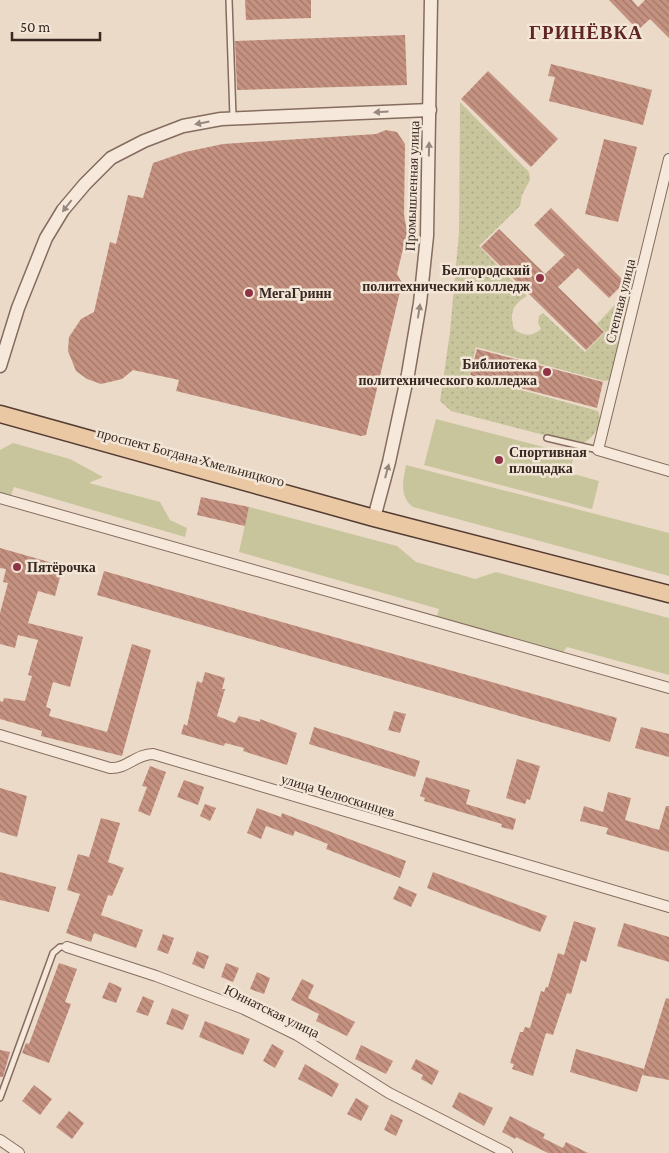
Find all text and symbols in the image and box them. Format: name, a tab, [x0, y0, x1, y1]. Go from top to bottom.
scale bar	[12, 10, 100, 42]
text: 50 m	[20, 19, 50, 35]
district label: ГРИНЁВКА	[529, 22, 643, 43]
one-way arrow	[373, 108, 389, 116]
one-way arrow	[193, 119, 209, 127]
street label: Промышленная улица	[402, 120, 422, 252]
one-way arrow	[425, 141, 433, 157]
one-way arrow	[62, 199, 73, 212]
street label: Степная улица	[602, 256, 638, 345]
place label: Белгородский политехнический колледж	[362, 262, 531, 294]
marker: Белгородский политехнический колледж	[534, 272, 546, 284]
place label: МегаГринн	[259, 285, 332, 301]
marker: МегаГринн	[243, 287, 255, 299]
one-way arrow	[415, 303, 423, 319]
place label: Библиотека политехнического колледжа	[359, 356, 537, 388]
marker: Библиотека политехнического колледжа	[541, 366, 553, 378]
street label: проспект Богдана Хмельницкого	[96, 424, 286, 490]
place label: Спортивная площадка	[509, 444, 587, 476]
marker: Спортивная площадка	[493, 454, 505, 466]
one-way arrow	[383, 463, 391, 478]
place label: Пятёрочка	[27, 559, 96, 575]
marker: Пятёрочка	[11, 561, 23, 573]
street label: улица Челюскинцев	[279, 770, 397, 820]
street label: Юннатская улица	[222, 981, 323, 1041]

